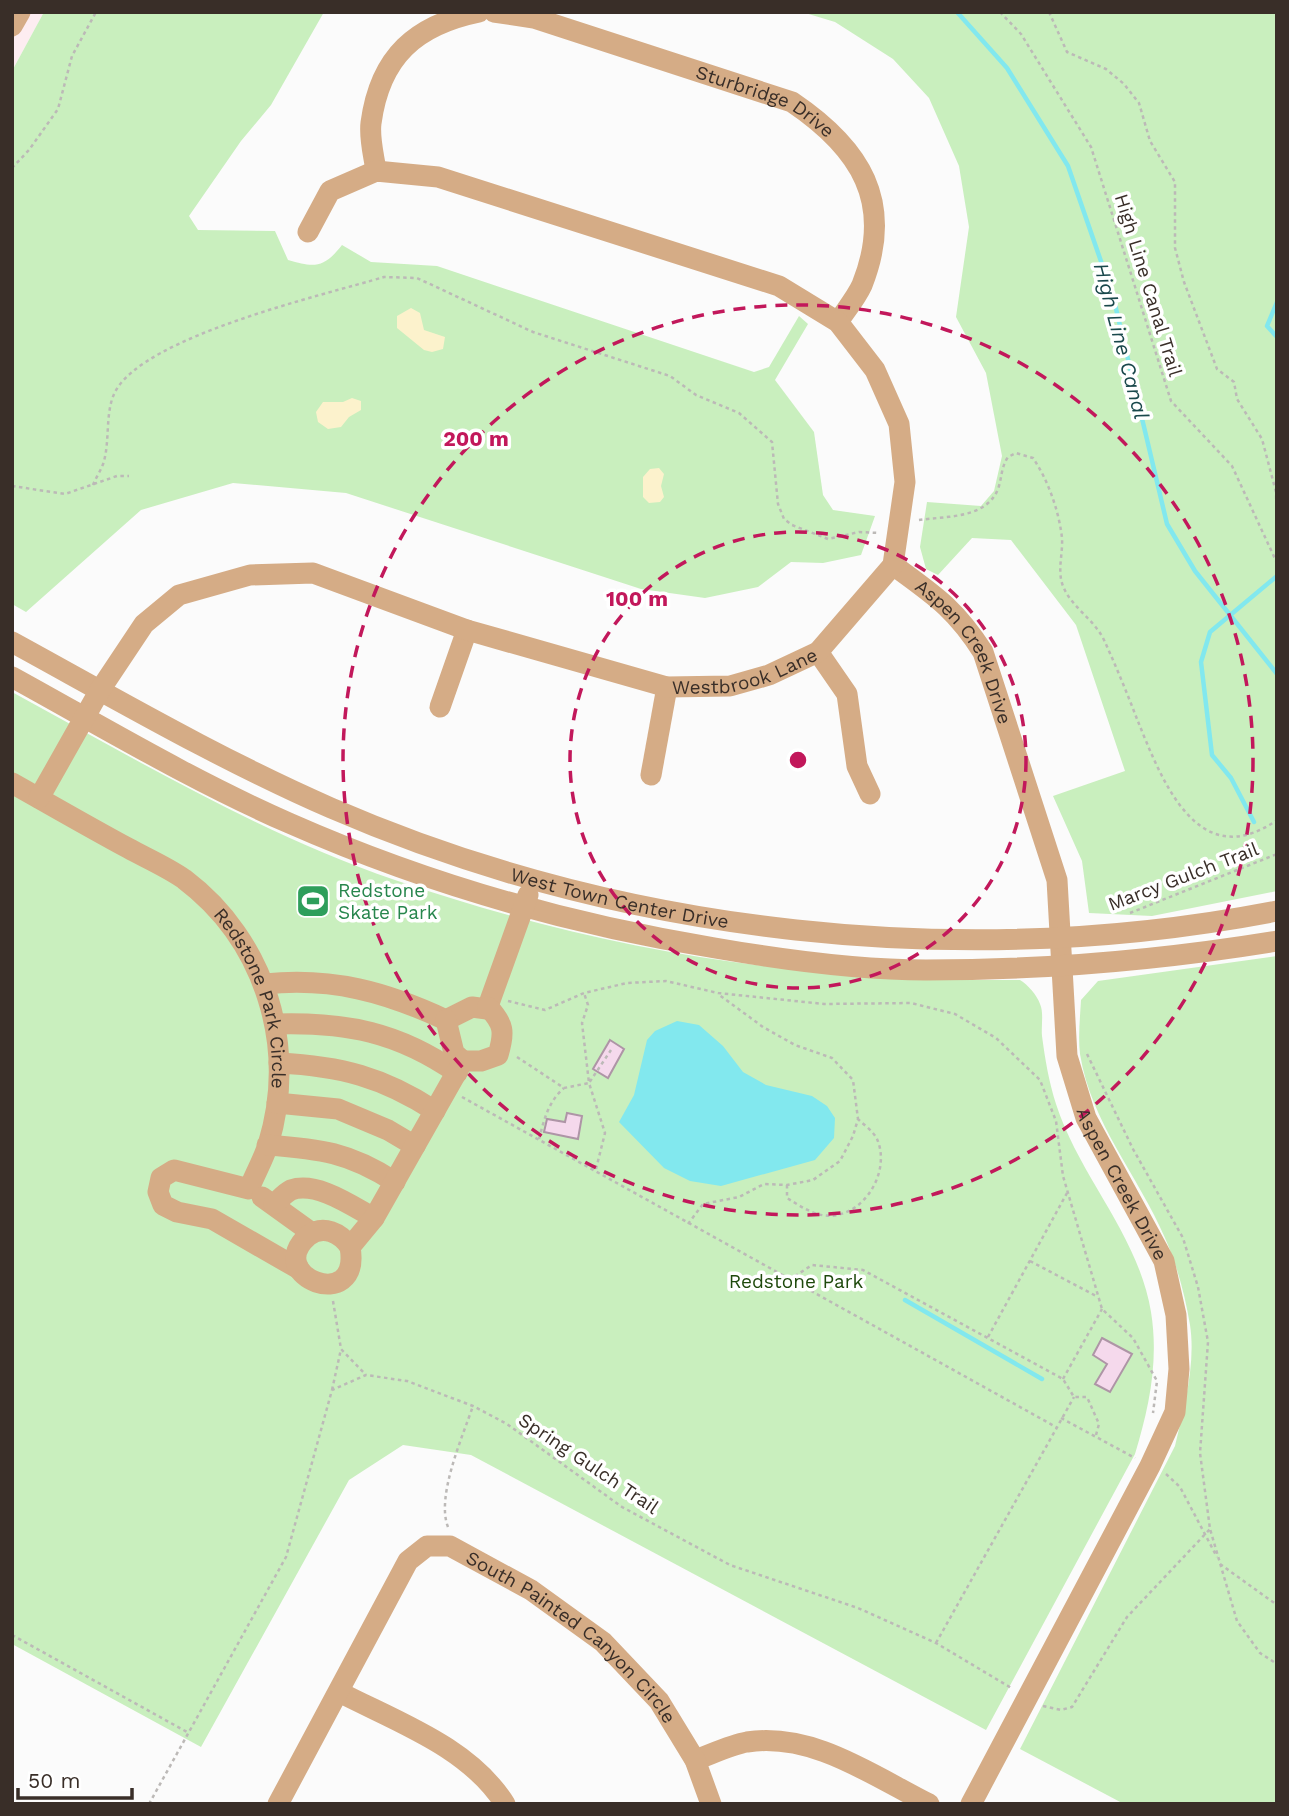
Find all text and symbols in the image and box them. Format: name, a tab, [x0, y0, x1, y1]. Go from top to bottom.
street label: Sturbridge Drive	[693, 60, 839, 142]
street label: High Line Canal Trail	[1110, 190, 1188, 380]
water label: High Line Canal	[1088, 260, 1154, 422]
text: 200 m	[443, 426, 509, 451]
street label: Aspen Creek Drive	[911, 574, 1017, 727]
text: 100 m	[606, 586, 668, 611]
street label: Westbrook Lane	[672, 643, 821, 699]
centre of rings	[786, 748, 810, 772]
street label: Marcy Gulch Trail	[1105, 837, 1262, 916]
street label: West Town Center Drive	[508, 863, 730, 933]
place label: Redstone Skate Park	[338, 879, 438, 924]
sports icon: Redstone Skate Park	[294, 882, 332, 920]
street label: Redstone Park Circle	[209, 903, 290, 1089]
street label: Aspen Creek Drive	[1072, 1105, 1172, 1264]
park label: Redstone Park	[729, 1270, 864, 1293]
street label: Spring Gulch Trail	[514, 1408, 663, 1519]
street label: South Painted Canyon Circle	[462, 1546, 681, 1728]
scale bar	[18, 1756, 131, 1800]
text: 50 m	[28, 1768, 80, 1793]

